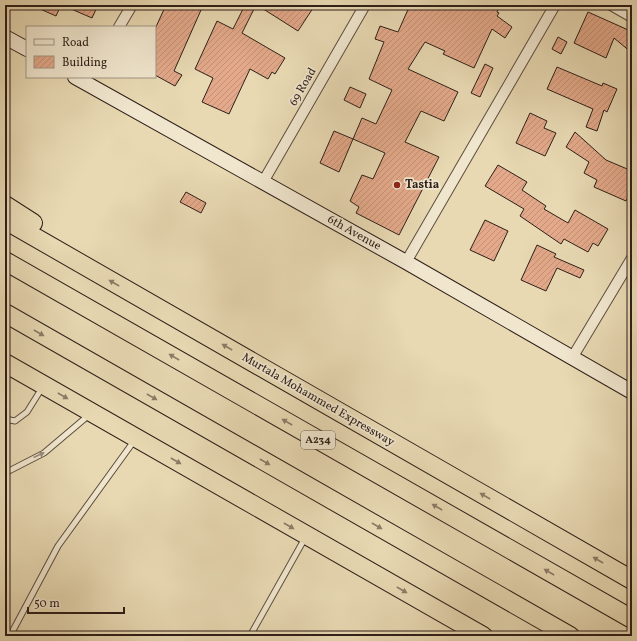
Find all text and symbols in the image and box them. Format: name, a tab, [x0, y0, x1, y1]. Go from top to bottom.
legend	[26, 26, 156, 78]
text: Road	[62, 35, 89, 51]
text: Building	[62, 55, 107, 71]
street label: 69 Road	[286, 65, 320, 109]
place label: Tastia	[405, 177, 440, 193]
marker: Tastia	[392, 180, 402, 190]
street label: 6th Avenue	[324, 212, 384, 254]
one-way arrow	[108, 279, 120, 286]
one-way arrow	[33, 329, 45, 336]
one-way arrow	[221, 344, 233, 351]
street label: Murtala Mohammed Expressway	[239, 350, 398, 451]
one-way arrow	[168, 354, 180, 361]
one-way arrow	[57, 393, 69, 400]
one-way arrow	[146, 394, 158, 401]
one-way arrow	[281, 418, 293, 425]
road number: A234	[301, 431, 335, 449]
one-way arrow	[33, 452, 45, 458]
one-way arrow	[170, 458, 182, 465]
one-way arrow	[259, 458, 271, 465]
one-way arrow	[479, 492, 491, 499]
one-way arrow	[431, 504, 443, 511]
one-way arrow	[283, 522, 295, 529]
one-way arrow	[372, 523, 383, 530]
one-way arrow	[592, 557, 604, 564]
one-way arrow	[544, 568, 555, 575]
one-way arrow	[396, 586, 408, 593]
scale bar	[28, 589, 124, 615]
text: 50 m	[34, 596, 60, 612]

